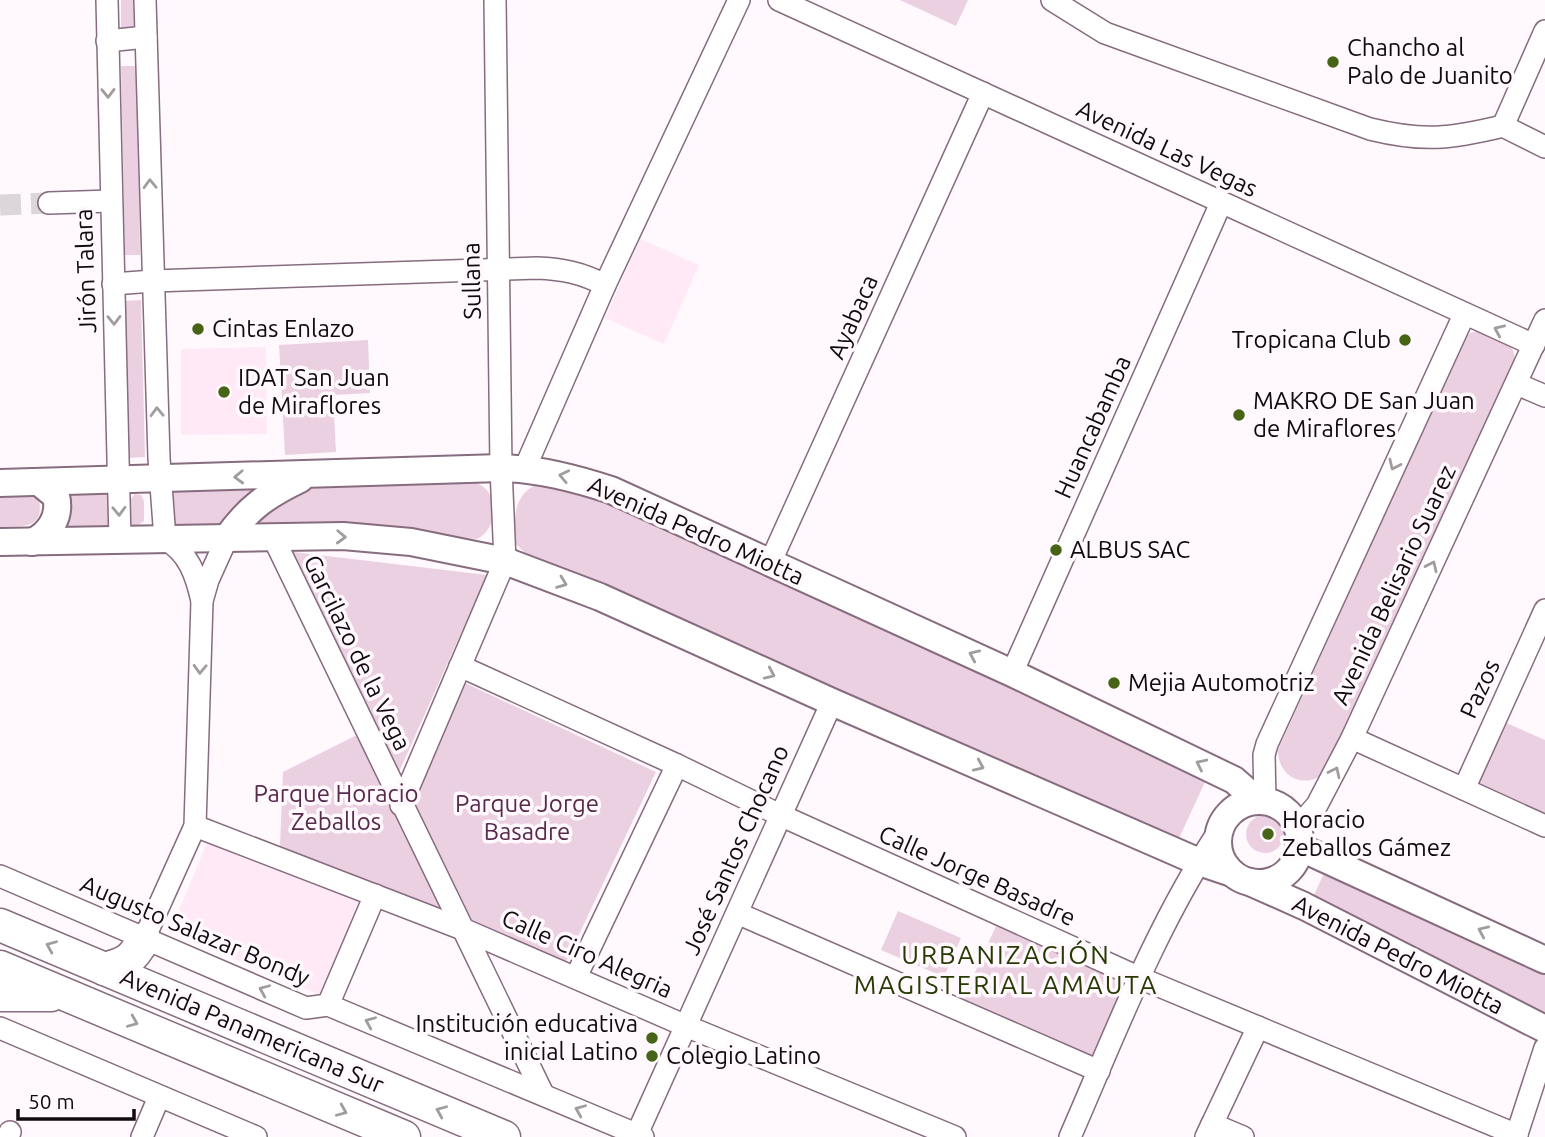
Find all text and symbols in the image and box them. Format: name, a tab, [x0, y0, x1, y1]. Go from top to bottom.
place label: Chancho al Palo de Juanito	[1347, 34, 1513, 89]
marker: Chancho al Palo de Juanito	[1325, 54, 1341, 70]
one-way arrow	[100, 88, 116, 98]
street label: Avenida Las Vegas	[1073, 95, 1262, 202]
one-way arrow	[143, 179, 158, 190]
street label: Jirón Talara	[70, 208, 101, 334]
street label: Sullana	[457, 242, 486, 320]
street label: Ayabaca	[822, 271, 883, 363]
one-way arrow	[106, 315, 122, 326]
place label: Cintas Enlazo	[212, 315, 355, 342]
marker: Cintas Enlazo	[190, 321, 206, 337]
one-way arrow	[1493, 324, 1506, 338]
place label: Tropicana Club	[1232, 326, 1391, 353]
marker: Tropicana Club	[1397, 332, 1413, 348]
street label: Huancabamba	[1049, 351, 1136, 502]
place label: IDAT San Juan de Miraflores	[238, 364, 390, 419]
marker: IDAT San Juan de Miraflores	[216, 384, 232, 400]
place label: MAKRO DE San Juan de Miraflores	[1253, 387, 1475, 442]
one-way arrow	[150, 406, 165, 417]
marker: MAKRO DE San Juan de Miraflores	[1231, 407, 1247, 423]
one-way arrow	[1388, 458, 1402, 471]
street label: Avenida Belisario Suarez	[1326, 461, 1461, 709]
one-way arrow	[558, 469, 570, 484]
one-way arrow	[234, 470, 245, 485]
street label: Avenida Pedro Miotta	[584, 471, 808, 590]
one-way arrow	[111, 506, 126, 517]
one-way arrow	[336, 529, 347, 544]
place label: ALBUS SAC	[1070, 536, 1190, 563]
marker: ALBUS SAC	[1048, 542, 1064, 558]
street label: Garcilazo de la Vega	[298, 551, 416, 755]
one-way arrow	[1424, 561, 1438, 573]
one-way arrow	[556, 574, 568, 588]
one-way arrow	[969, 649, 981, 663]
street label: Pazos	[1454, 655, 1505, 722]
one-way arrow	[192, 664, 207, 675]
one-way arrow	[763, 666, 776, 680]
place label: Mejia Automotriz	[1128, 669, 1314, 696]
marker: Mejia Automotriz	[1106, 675, 1122, 691]
street label: José Santos Chocano	[677, 741, 794, 959]
one-way arrow	[971, 758, 984, 772]
one-way arrow	[1196, 758, 1208, 772]
one-way arrow	[1327, 767, 1341, 779]
park label: Parque Horacio Zeballos	[253, 780, 419, 835]
park label: Parque Jorge Basadre	[455, 790, 599, 845]
place label: Horacio Zeballos Gámez	[1282, 806, 1451, 861]
street label: Calle Jorge Basadre	[875, 820, 1080, 931]
marker: Horacio Zeballos Gámez	[1260, 826, 1276, 842]
street label: Augusto Salazar Bondy	[77, 870, 314, 991]
street label: Avenida Pedro Miotta	[1288, 890, 1508, 1020]
street label: Calle Ciro Alegria	[498, 904, 677, 1003]
one-way arrow	[1478, 925, 1490, 939]
district label: URBANIZACIÓN MAGISTERIAL AMAUTA	[854, 940, 1158, 999]
one-way arrow	[45, 941, 57, 955]
street label: Avenida Panamericana Sur	[117, 963, 388, 1098]
one-way arrow	[258, 985, 270, 999]
place label: Institución educativa inicial Latino	[415, 1010, 638, 1065]
one-way arrow	[126, 1014, 138, 1028]
one-way arrow	[365, 1017, 377, 1031]
marker: Institución educativa inicial Latino	[644, 1030, 660, 1046]
place label: Colegio Latino	[666, 1042, 821, 1069]
marker: Colegio Latino	[644, 1048, 660, 1064]
scale bar	[18, 1078, 133, 1122]
text: 50 m	[28, 1089, 75, 1113]
one-way arrow	[335, 1103, 348, 1117]
one-way arrow	[575, 1104, 587, 1118]
one-way arrow	[436, 1105, 448, 1119]

